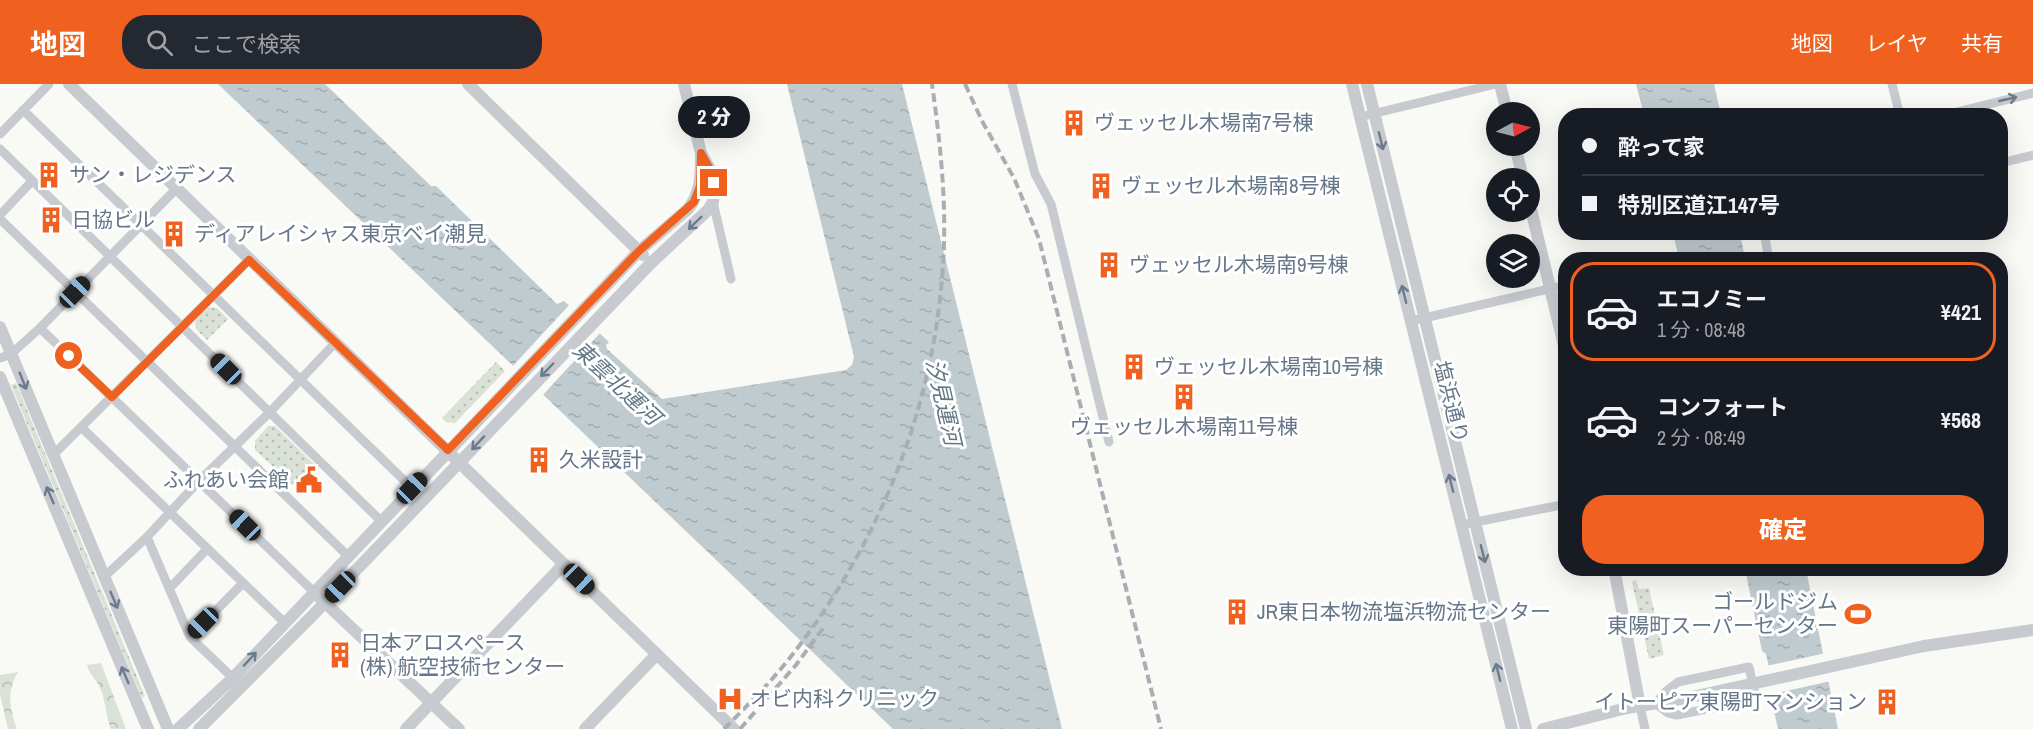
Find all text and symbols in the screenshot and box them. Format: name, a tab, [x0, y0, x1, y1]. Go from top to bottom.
search box	[122, 15, 542, 69]
text: 地図	[30, 25, 86, 63]
icon: search	[143, 26, 176, 59]
text: ここで検索	[191, 29, 301, 59]
text: 地図	[1791, 29, 1833, 58]
text: レイヤ	[1866, 29, 1928, 58]
text: 共有	[1961, 29, 2003, 58]
one-way arrow	[1998, 92, 2017, 104]
callout: 2 分	[678, 96, 750, 138]
north arrow	[1486, 102, 1540, 156]
map controls	[1486, 102, 1540, 288]
text: 2 分	[697, 103, 731, 130]
building icon: ヴェッセル木場南7号棟	[1059, 108, 1089, 138]
place label: ヴェッセル木場南7号棟	[1094, 108, 1314, 137]
one-way arrow	[1376, 131, 1388, 150]
text: 酔って家	[1618, 132, 1705, 162]
building icon: サン・レジデンス	[34, 160, 64, 190]
place label: サン・レジデンス	[69, 160, 237, 189]
button: locate	[1486, 168, 1540, 222]
route end	[700, 169, 727, 196]
building icon: ヴェッセル木場南8号棟	[1086, 171, 1116, 201]
place label: ヴェッセル木場南8号棟	[1121, 171, 1341, 200]
text: 特別区道江147号	[1618, 190, 1780, 220]
building icon: 日協ビル	[36, 205, 66, 235]
place label: 日協ビル	[71, 205, 155, 234]
one-way arrow	[688, 216, 703, 230]
building icon: ディアレイシャス東京ベイ潮見	[159, 219, 189, 249]
place label: ディアレイシャス東京ベイ潮見	[194, 219, 487, 248]
button: layers	[1486, 234, 1540, 288]
building icon: ヴェッセル木場南9号棟	[1094, 250, 1124, 280]
place label: ヴェッセル木場南9号棟	[1129, 250, 1349, 279]
car	[56, 273, 94, 311]
one-way arrow	[1397, 284, 1409, 303]
text: エコノミー	[1657, 284, 1767, 314]
icon: car	[1585, 285, 1639, 339]
text: ¥421	[1941, 297, 1981, 327]
text: 1 分 · 08:48	[1657, 316, 1745, 343]
water label: 東雲北運河	[567, 335, 670, 434]
route start	[55, 342, 82, 369]
car	[207, 350, 245, 388]
building icon: ヴェッセル木場南10号棟	[1119, 352, 1149, 382]
place label: ヴェッセル木場南10号棟	[1154, 352, 1383, 381]
water label: 汐見運河	[919, 356, 969, 452]
street label: 塩浜通り	[1427, 358, 1476, 446]
one-way arrow	[541, 362, 555, 377]
one-way arrow	[18, 371, 29, 389]
building icon: ヴェッセル木場南11号棟	[1169, 382, 1199, 412]
text: コンフォート	[1657, 392, 1788, 422]
icon: car	[1585, 393, 1639, 447]
text: ¥568	[1941, 405, 1981, 435]
place label: ヴェッセル木場南11号棟	[1070, 412, 1298, 441]
text: 2 分 · 08:49	[1657, 424, 1745, 451]
one-way arrow	[471, 436, 485, 451]
building icon: 久米設計	[524, 445, 554, 475]
place label: 久米設計	[559, 445, 643, 474]
place label: ふれあい会館	[163, 465, 289, 494]
public building icon: ふれあい会館	[294, 465, 324, 495]
car	[393, 469, 431, 507]
one-way arrow	[1444, 474, 1456, 493]
one-way arrow	[44, 487, 55, 505]
button: 確定	[1582, 495, 1984, 564]
car	[226, 506, 264, 544]
one-way arrow	[1478, 544, 1490, 563]
car	[560, 560, 598, 598]
car	[321, 568, 359, 606]
place label: ゴールドジム 東陽町スーパーセンター	[1607, 587, 1838, 640]
one-way arrow	[109, 590, 120, 608]
building icon: JR東日本物流塩浜物流センター	[1222, 597, 1252, 627]
place label: JR東日本物流塩浜物流センター	[1257, 597, 1551, 626]
sports icon: ゴールドジム 東陽町スーパーセンター	[1843, 599, 1873, 629]
car	[184, 604, 222, 642]
place label: 日本アロスペース (株) 航空技術センター	[360, 628, 565, 681]
building icon: 日本アロスペース (株) 航空技術センター	[325, 640, 355, 670]
one-way arrow	[243, 652, 257, 667]
one-way arrow	[1491, 663, 1503, 682]
one-way arrow	[118, 667, 130, 685]
hospital icon: オビ内科クリニック	[715, 684, 745, 714]
place label: オビ内科クリニック	[750, 684, 939, 713]
place label: イトーピア東陽町マンション	[1594, 687, 1867, 716]
building icon: イトーピア東陽町マンション	[1872, 687, 1902, 717]

